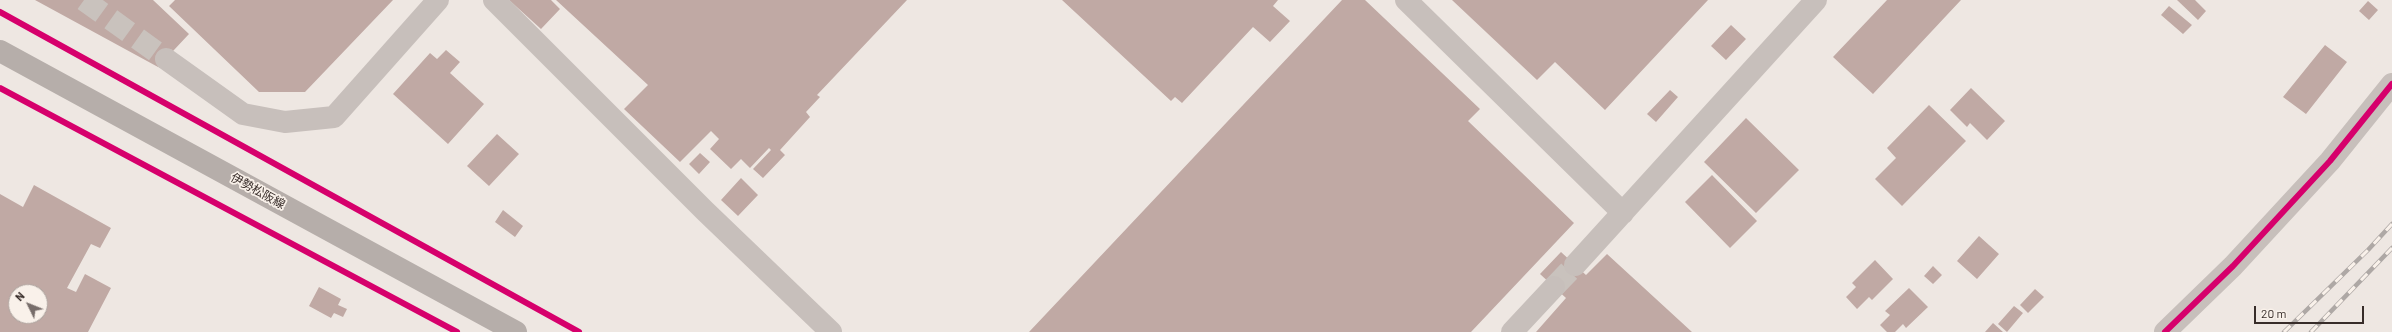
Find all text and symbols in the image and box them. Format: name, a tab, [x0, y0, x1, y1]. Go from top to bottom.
street label: 伊勢松阪線	[228, 170, 288, 212]
north arrow	[8, 284, 48, 324]
text: N	[12, 289, 27, 303]
scale bar	[2256, 298, 2366, 324]
text: 20 m	[2261, 306, 2287, 320]

